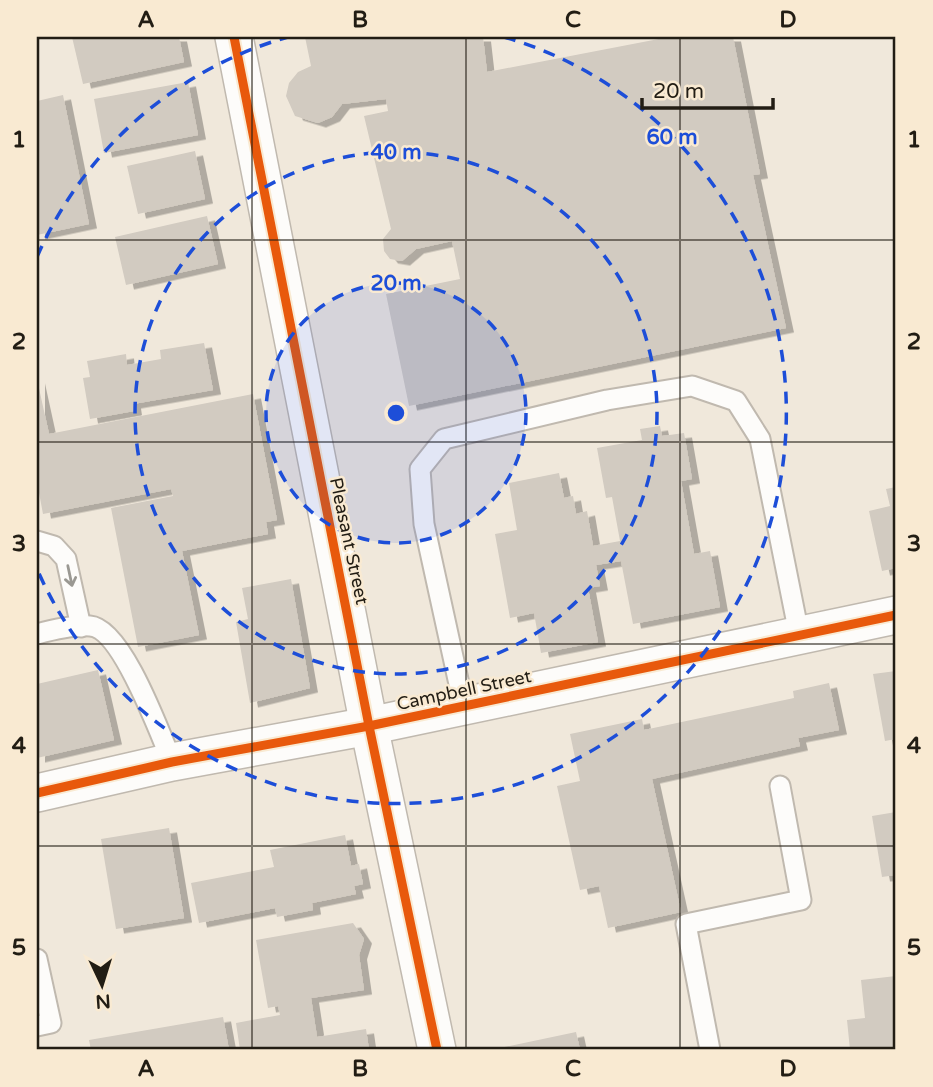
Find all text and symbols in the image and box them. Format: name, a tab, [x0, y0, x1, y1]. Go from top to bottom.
text: A	[137, 6, 155, 34]
text: B	[352, 6, 368, 34]
text: C	[565, 6, 581, 34]
text: D	[779, 6, 797, 34]
scale bar	[642, 66, 774, 110]
text: 20 m	[653, 79, 704, 104]
text: 60 m	[646, 125, 698, 150]
text: 1	[12, 126, 26, 154]
text: 1	[907, 126, 921, 154]
text: 40 m	[370, 140, 422, 165]
text: 20 m	[370, 271, 422, 296]
text: 2	[12, 328, 26, 356]
text: 2	[907, 328, 921, 356]
centre of rings	[384, 401, 408, 425]
street label: Pleasant Street	[325, 475, 373, 607]
text: 3	[12, 530, 26, 558]
text: 3	[907, 530, 921, 558]
one-way arrow	[63, 564, 77, 587]
street label: Campbell Street	[395, 665, 533, 715]
text: 4	[12, 732, 27, 760]
text: 4	[907, 732, 922, 760]
text: 5	[12, 934, 26, 962]
text: 5	[907, 934, 921, 962]
north arrow	[66, 950, 136, 1020]
text: N	[95, 989, 111, 1012]
text: A	[137, 1055, 155, 1083]
text: B	[352, 1055, 368, 1083]
text: C	[565, 1055, 581, 1083]
text: D	[779, 1055, 797, 1083]

